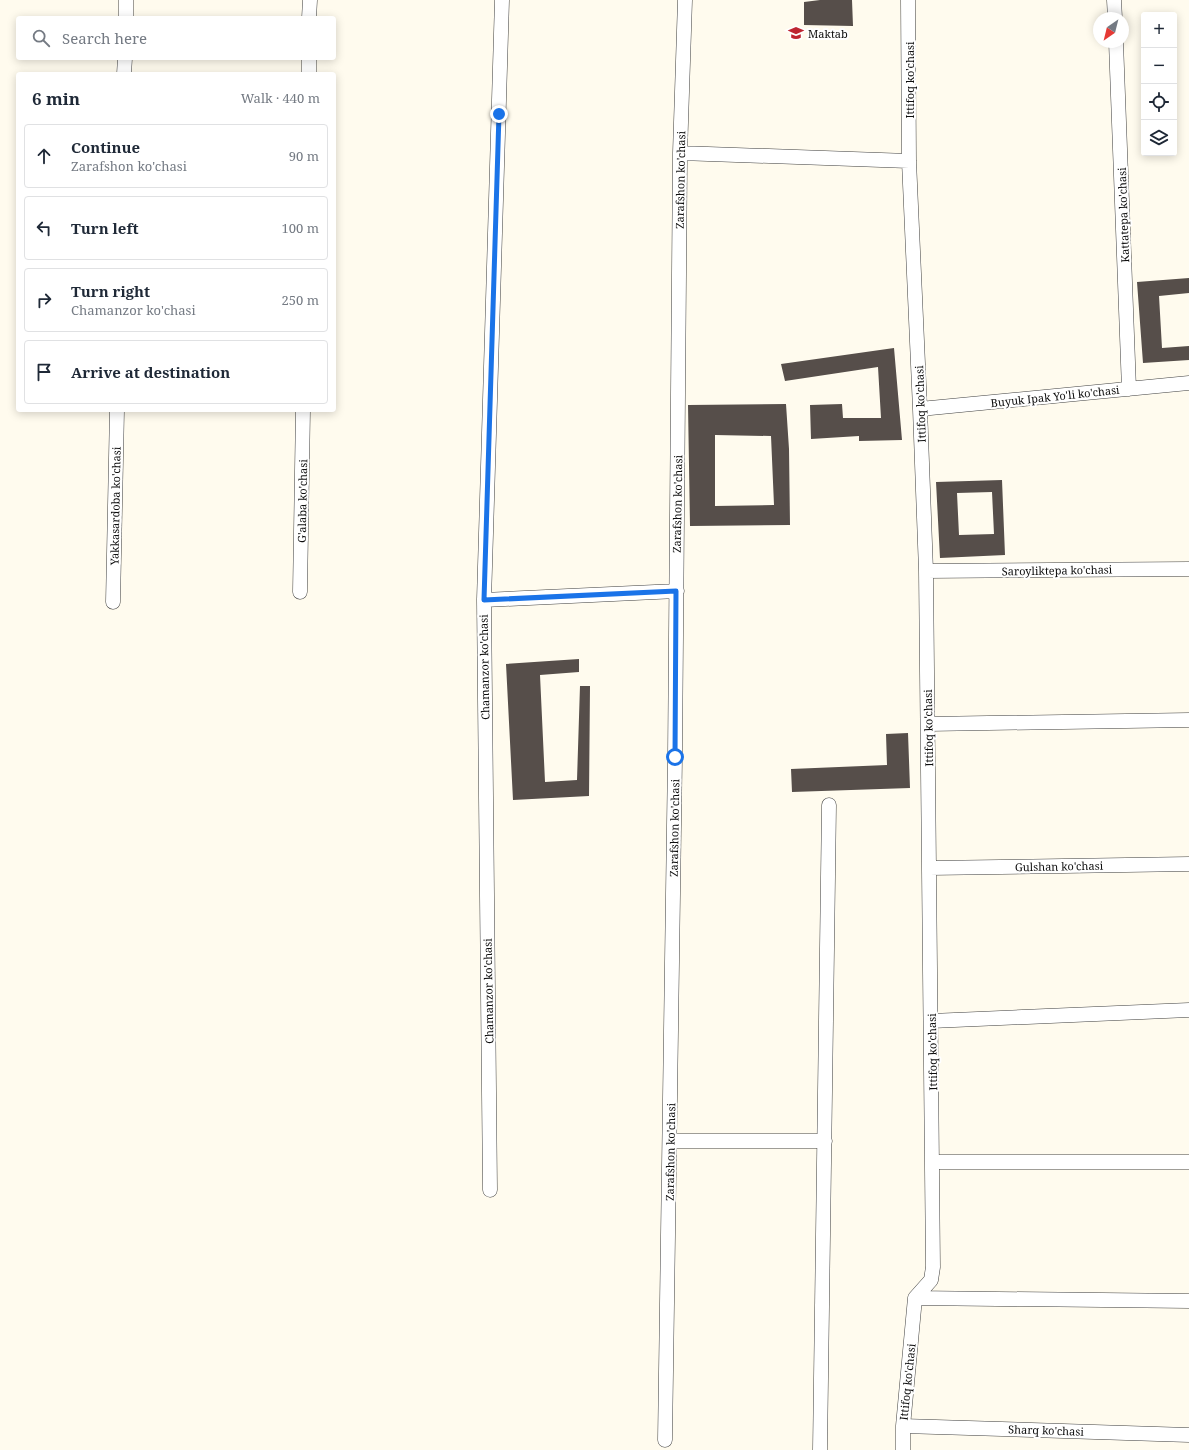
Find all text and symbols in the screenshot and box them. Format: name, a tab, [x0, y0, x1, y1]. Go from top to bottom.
north arrow	[1093, 12, 1129, 48]
map controls	[1141, 12, 1177, 156]
button: +	[1141, 12, 1177, 48]
search box	[16, 16, 336, 60]
school or university icon: Maktab	[787, 24, 805, 42]
place label: Maktab	[808, 26, 848, 41]
icon: search	[30, 27, 52, 49]
text: Search here	[62, 28, 147, 48]
street label: Ittifoq ko'chasi	[902, 41, 917, 119]
button: −	[1141, 48, 1177, 84]
button: locate	[1141, 84, 1177, 120]
text: 6 min	[32, 87, 80, 110]
text: Walk · 440 m	[241, 89, 320, 107]
route end	[490, 105, 508, 123]
button: layers	[1141, 120, 1177, 156]
street label: Zarafshon ko'chasi	[672, 130, 688, 229]
text: Continue	[71, 137, 140, 157]
icon: ahead	[33, 145, 55, 167]
text: 90 m	[289, 147, 319, 165]
text: Zarafshon ko'chasi	[71, 157, 187, 175]
street label: Kattatepa ko'chasi	[1114, 167, 1132, 263]
icon: left	[33, 217, 55, 239]
text: Turn left	[71, 218, 139, 238]
text: 100 m	[282, 219, 319, 237]
text: Turn right	[71, 281, 150, 301]
icon: right	[33, 289, 55, 311]
text: 250 m	[282, 291, 319, 309]
text: Chamanzor ko'chasi	[71, 301, 196, 319]
icon: arrive	[33, 361, 55, 383]
text: Arrive at destination	[71, 362, 230, 382]
street label: Ittifoq ko'chasi	[911, 365, 929, 443]
street label: Buyuk Ipak Yo'li ko'chasi	[990, 382, 1121, 410]
street label: Yakkasardoba ko'chasi	[106, 446, 124, 566]
street label: Zarafshon ko'chasi	[669, 454, 685, 553]
street label: G'alaba ko'chasi	[294, 459, 310, 543]
street label: Saroyliktepa ko'chasi	[1002, 562, 1113, 578]
street label: Chamanzor ko'chasi	[476, 614, 492, 720]
street label: Ittifoq ko'chasi	[920, 689, 936, 767]
route start	[666, 748, 684, 766]
street label: Zarafshon ko'chasi	[666, 778, 682, 877]
street label: Gulshan ko'chasi	[1015, 858, 1104, 874]
street label: Chamanzor ko'chasi	[480, 938, 496, 1044]
street label: Ittifoq ko'chasi	[924, 1013, 940, 1091]
street label: Zarafshon ko'chasi	[662, 1102, 678, 1201]
street label: Ittifoq ko'chasi	[896, 1342, 919, 1421]
street label: Sharq ko'chasi	[1008, 1421, 1085, 1439]

